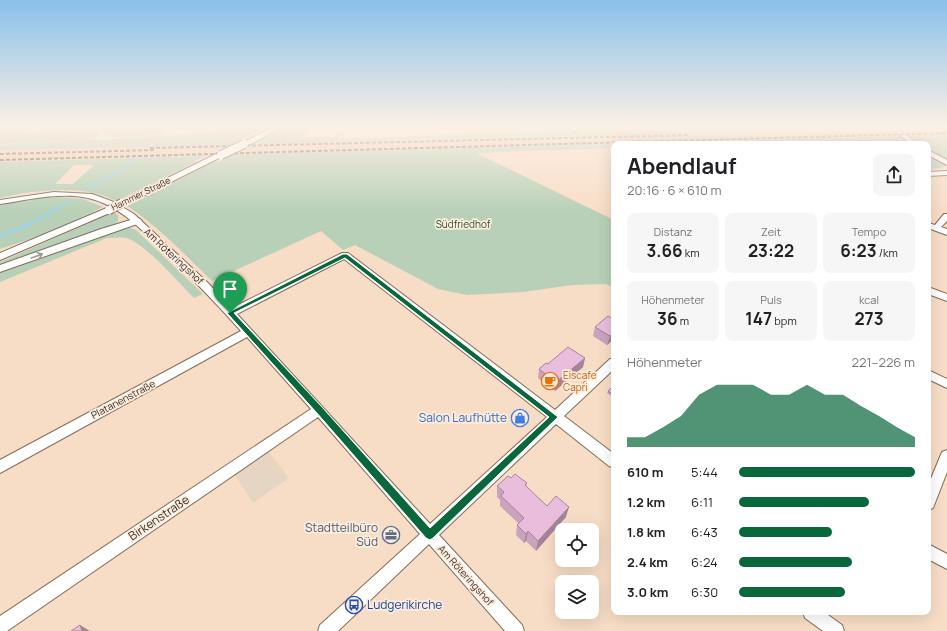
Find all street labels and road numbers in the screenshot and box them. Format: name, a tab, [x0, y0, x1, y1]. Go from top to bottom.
street label: Hammer Straße	[109, 174, 173, 214]
street label: Am Röteringshof	[141, 225, 207, 288]
street label: Platanenstraße	[88, 376, 158, 422]
street label: Birkenstraße	[125, 491, 193, 544]
street label: Am Röteringshof	[435, 542, 497, 609]

